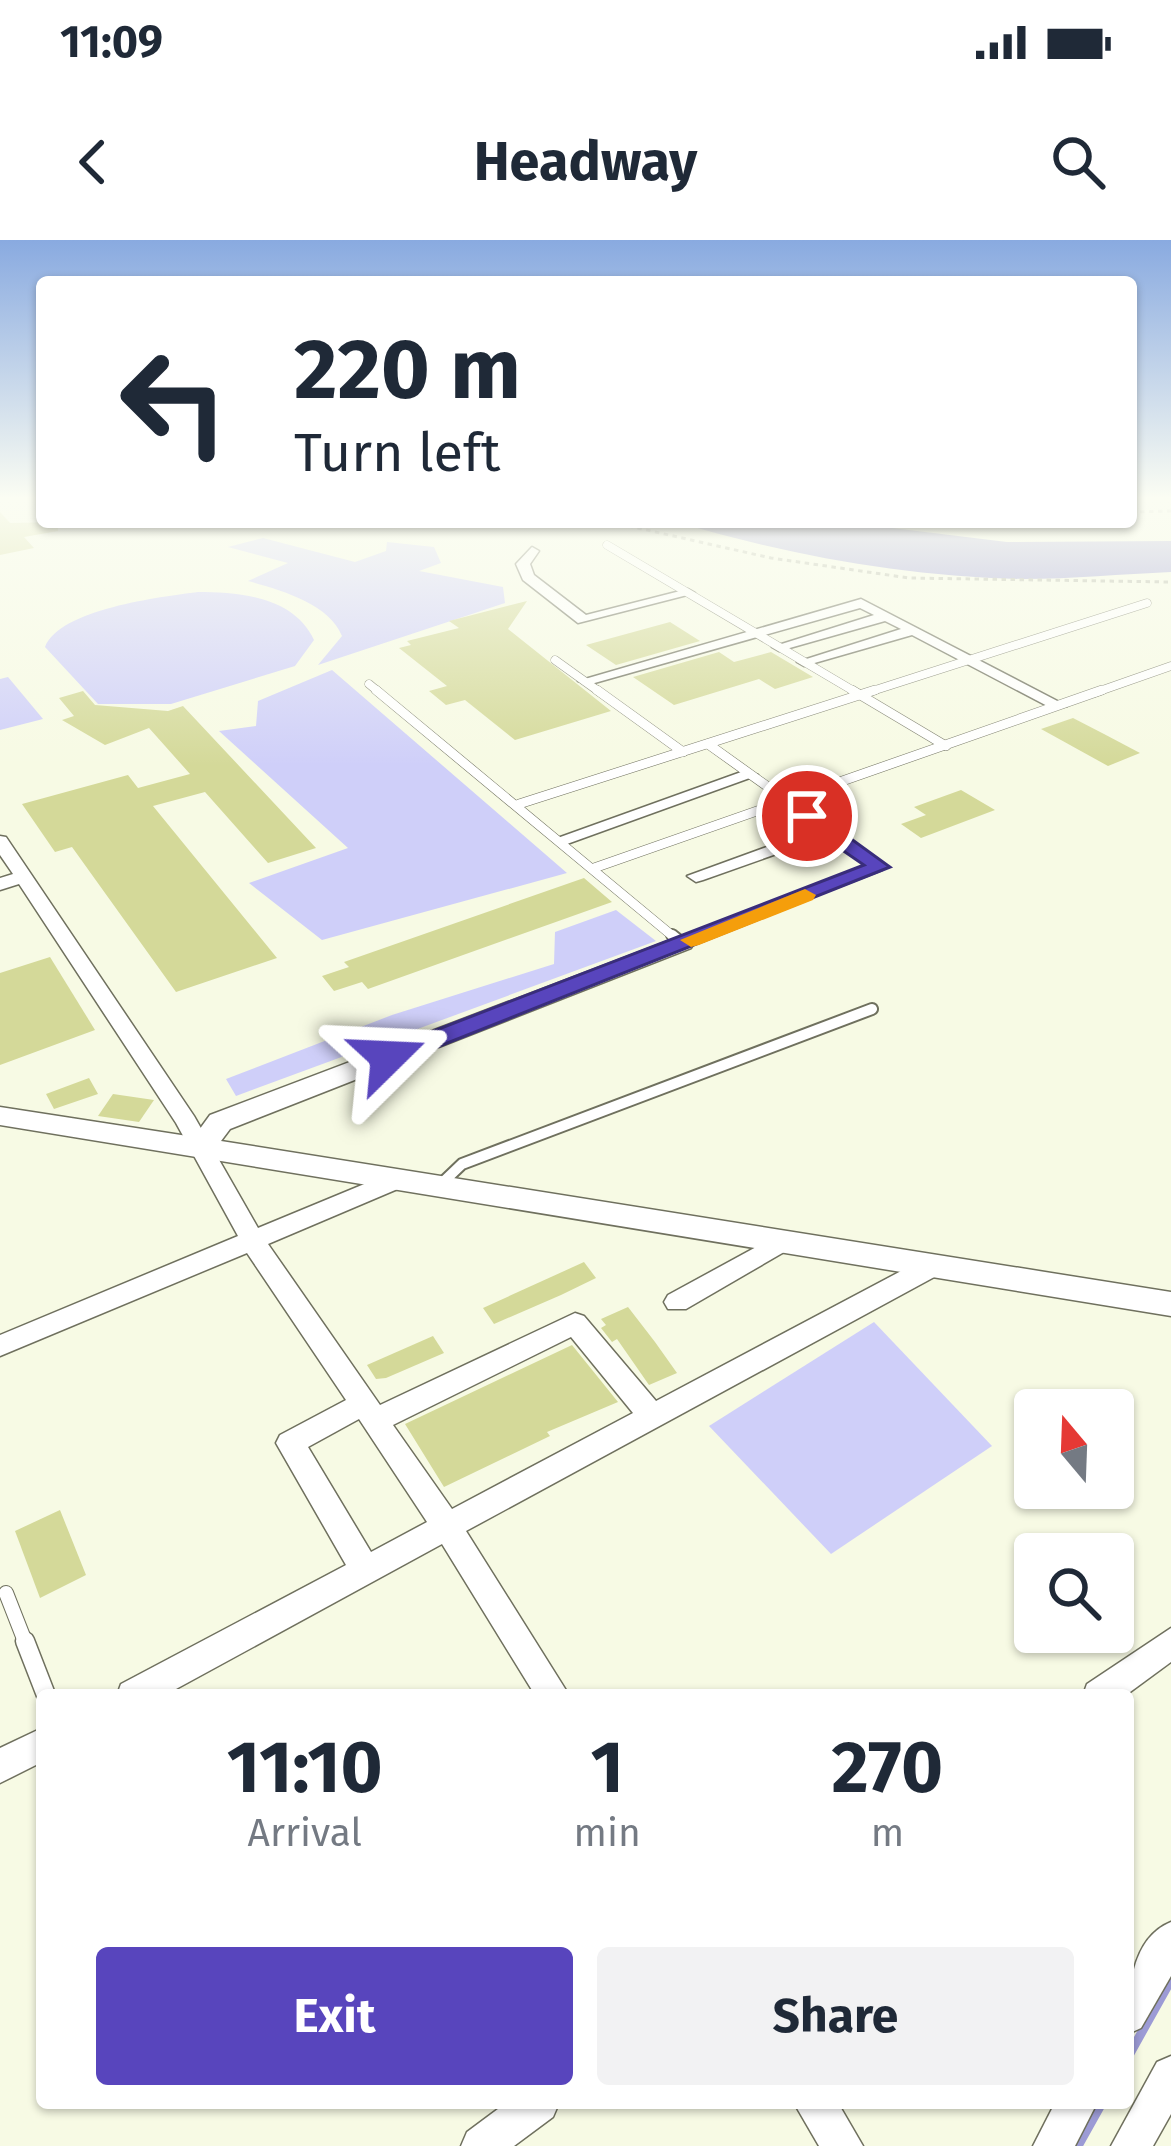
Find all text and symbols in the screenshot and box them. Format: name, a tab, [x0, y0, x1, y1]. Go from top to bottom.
text: 11:09	[60, 15, 163, 69]
icon: back	[60, 129, 126, 195]
icon: search	[1045, 129, 1111, 195]
text: Headway	[474, 130, 697, 194]
text: 220 m	[294, 319, 521, 420]
icon: left	[96, 324, 252, 480]
text: Turn left	[294, 421, 501, 485]
pin	[756, 765, 858, 867]
icon: arrive	[774, 783, 840, 849]
position arrow	[325, 994, 451, 1120]
north arrow	[1014, 1389, 1134, 1509]
map controls	[1014, 1389, 1134, 1653]
button: search	[1014, 1533, 1134, 1653]
text: 11:10	[227, 1725, 383, 1811]
text: 1	[590, 1725, 624, 1811]
text: 270	[832, 1725, 943, 1811]
text: Arrival	[248, 1810, 362, 1856]
text: min	[574, 1810, 641, 1856]
text: m	[871, 1810, 904, 1856]
button: Exit	[96, 1947, 573, 2085]
button: Share	[597, 1947, 1074, 2085]

